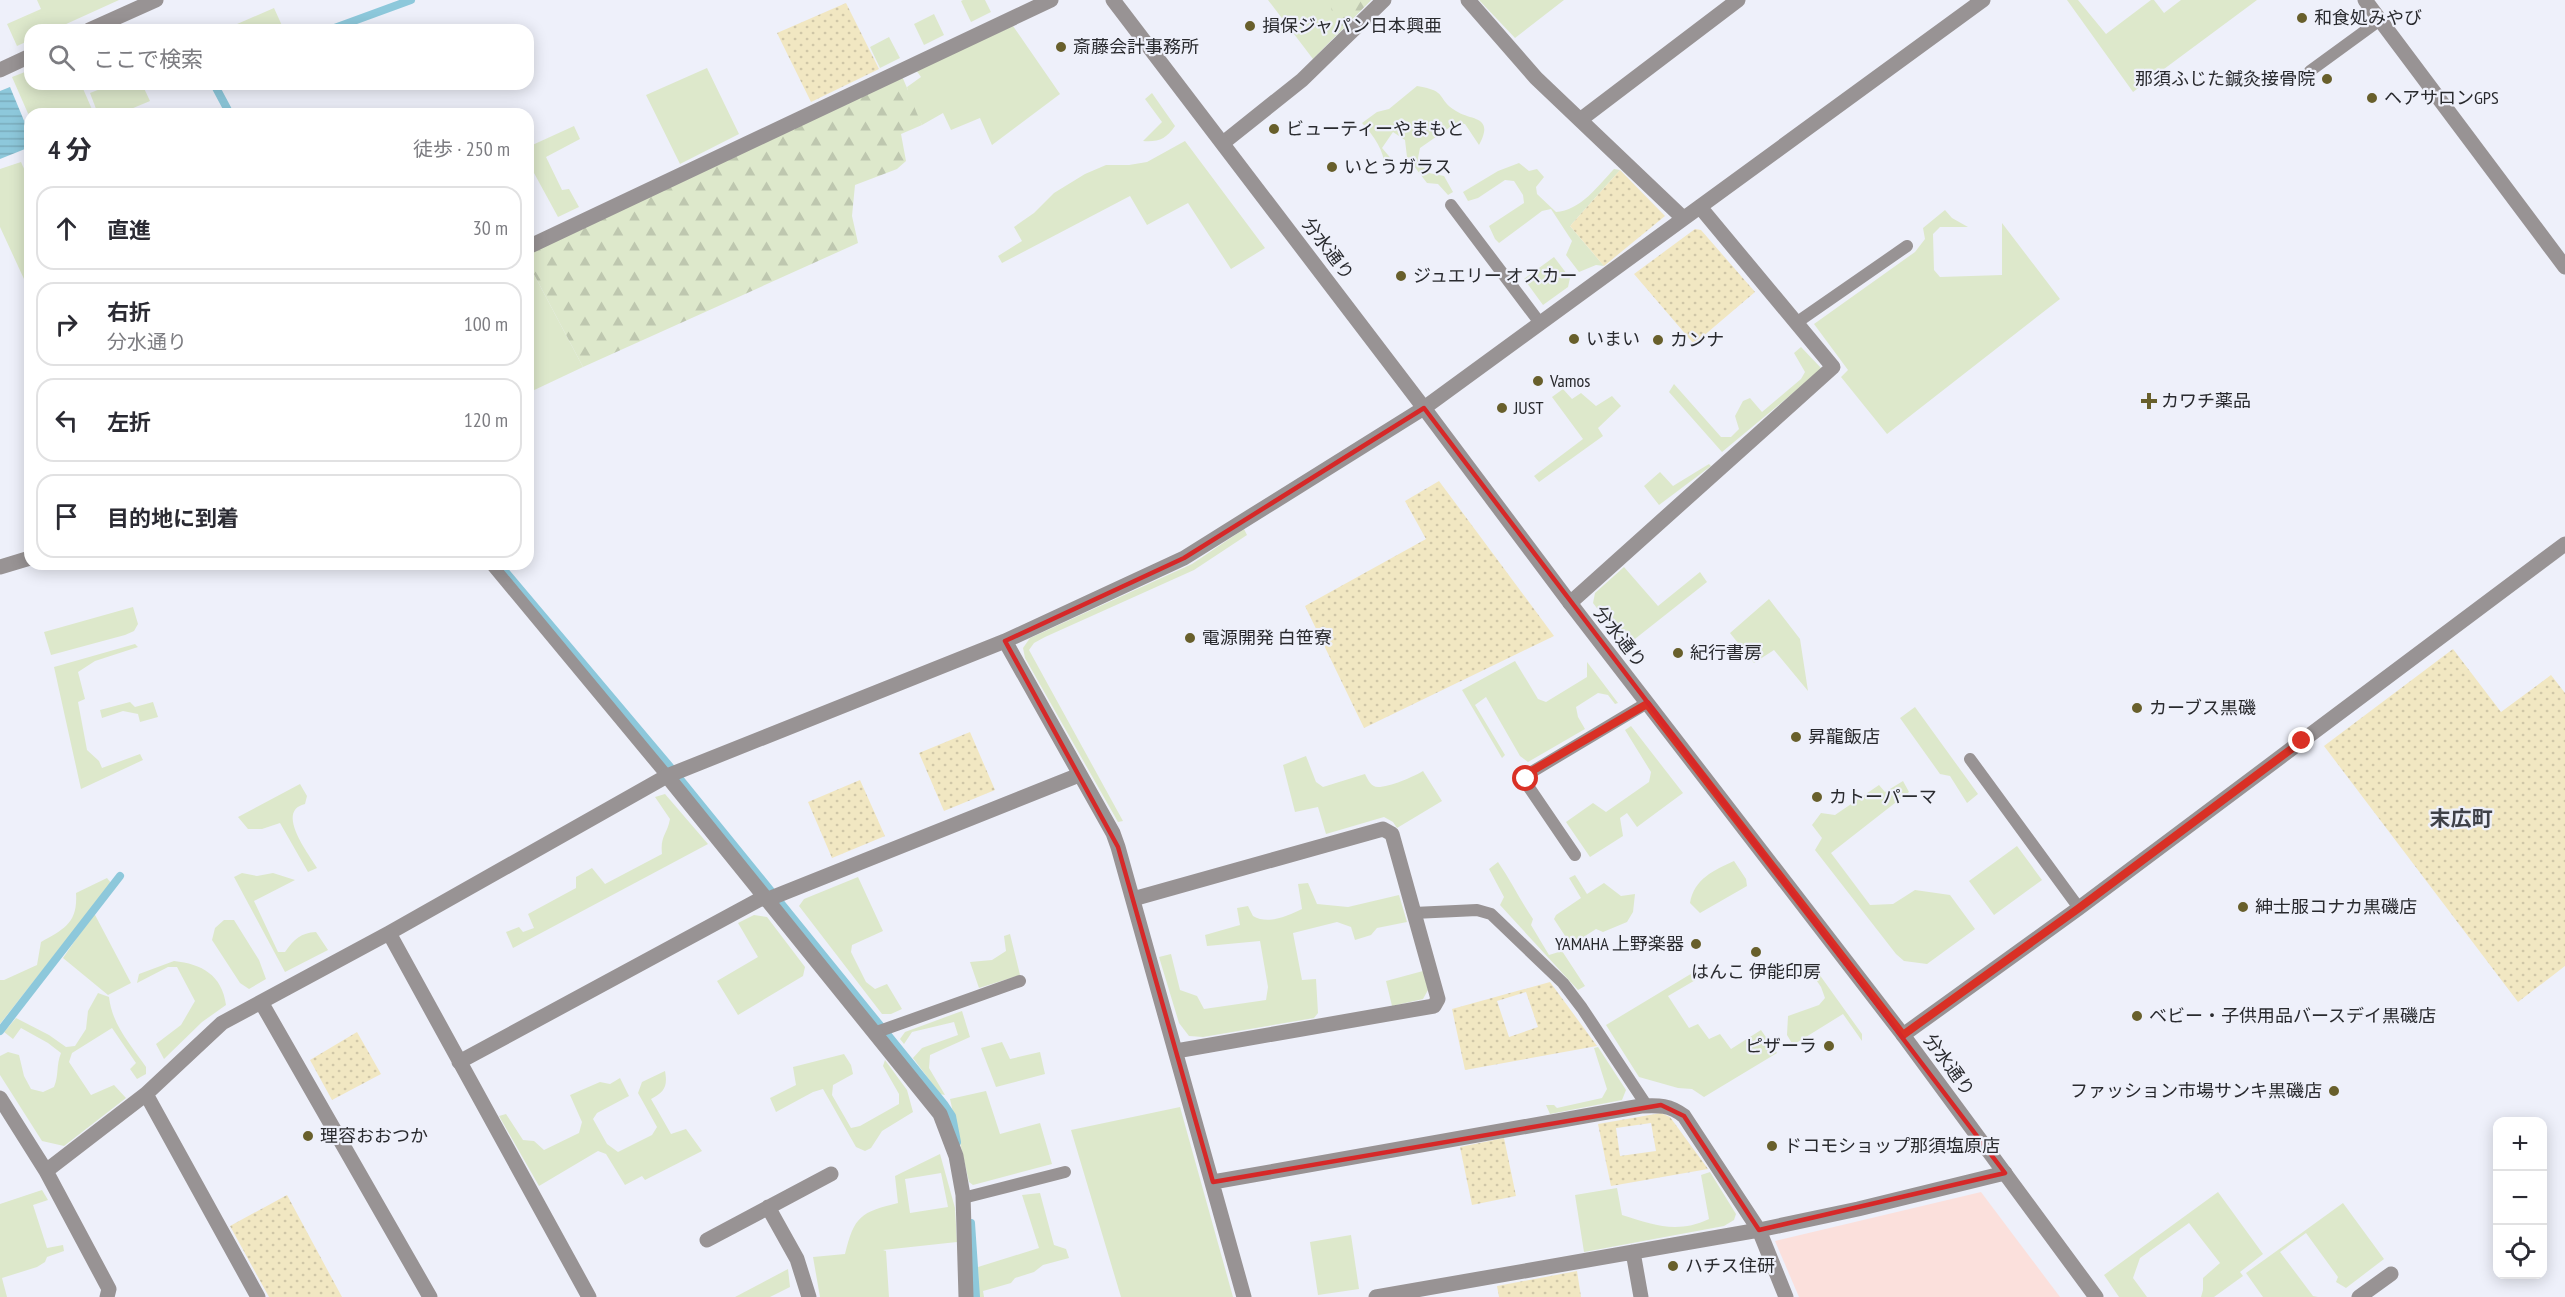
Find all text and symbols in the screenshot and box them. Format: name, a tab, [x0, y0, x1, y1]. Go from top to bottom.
place label: 和食処みやび	[2314, 6, 2422, 29]
marker: 和食処みやび	[2295, 11, 2309, 25]
place label: 損保ジャパン日本興亜	[1262, 14, 1442, 37]
marker: 損保ジャパン日本興亜	[1243, 19, 1257, 33]
search box	[24, 24, 534, 90]
place label: 斎藤会計事務所	[1073, 35, 1199, 58]
marker: 斎藤会計事務所	[1054, 40, 1068, 54]
icon: search	[45, 41, 78, 74]
text: ここで検索	[93, 45, 203, 73]
place label: 那須ふじた鍼灸接骨院	[2135, 67, 2315, 90]
marker: 那須ふじた鍼灸接骨院	[2320, 72, 2334, 86]
place label: ヘアサロンGPS	[2384, 86, 2499, 109]
marker: ヘアサロンGPS	[2365, 91, 2379, 105]
place label: ビューティーやまもと	[1286, 117, 1465, 140]
marker: ビューティーやまもと	[1267, 122, 1281, 136]
text: 4 分	[48, 133, 92, 166]
text: 徒歩 · 250 m	[413, 136, 510, 162]
place label: いとうガラス	[1344, 155, 1452, 178]
marker: いとうガラス	[1325, 160, 1339, 174]
icon: ahead	[50, 212, 83, 245]
street label: 分水通り	[1298, 213, 1359, 284]
text: 30 m	[473, 215, 508, 241]
text: 直進	[107, 216, 151, 244]
place label: ジュエリー オスカー	[1413, 264, 1578, 287]
marker: ジュエリー オスカー	[1394, 269, 1408, 283]
text: 右折	[107, 298, 151, 326]
icon: right	[50, 308, 83, 341]
text: 100 m	[464, 311, 508, 337]
place label: いまい	[1586, 327, 1640, 350]
place label: カンナ	[1670, 328, 1724, 351]
text: 分水通り	[107, 329, 187, 355]
marker: いまい	[1567, 332, 1581, 346]
marker: カンナ	[1651, 333, 1665, 347]
place label: Vamos	[1549, 369, 1590, 392]
marker: Vamos	[1531, 374, 1545, 388]
place label: カワチ薬品	[2161, 389, 2251, 412]
marker: カワチ薬品	[2142, 394, 2156, 408]
place label: JUST	[1513, 396, 1543, 419]
marker: JUST	[1495, 401, 1509, 415]
icon: left	[50, 404, 83, 437]
text: 120 m	[464, 407, 508, 433]
text: 左折	[107, 408, 151, 436]
icon: arrive	[50, 500, 83, 533]
text: 目的地に到着	[107, 504, 239, 532]
street label: 分水通り	[1589, 601, 1652, 672]
place label: 電源開発 白笹寮	[1202, 626, 1332, 649]
marker: 電源開発 白笹寮	[1183, 631, 1197, 645]
place label: 紀行書房	[1690, 641, 1762, 664]
marker: 紀行書房	[1671, 646, 1685, 660]
place label: カーブス黒磯	[2149, 696, 2256, 719]
marker: カーブス黒磯	[2130, 701, 2144, 715]
place label: 昇龍飯店	[1808, 725, 1880, 748]
route end	[2288, 727, 2314, 753]
marker: 昇龍飯店	[1789, 730, 1803, 744]
route start	[1512, 765, 1538, 791]
place label: カトーパーマ	[1829, 785, 1937, 808]
marker: カトーパーマ	[1810, 790, 1824, 804]
district label: 末広町	[2430, 805, 2493, 832]
place label: 紳士服コナカ黒磯店	[2255, 895, 2417, 918]
marker: 紳士服コナカ黒磯店	[2236, 900, 2250, 914]
place label: YAMAHA 上野楽器	[1555, 932, 1684, 955]
marker: YAMAHA 上野楽器	[1689, 937, 1703, 951]
marker: はんこ 伊能印房	[1749, 945, 1763, 959]
place label: はんこ 伊能印房	[1691, 960, 1821, 983]
place label: ベビー・子供用品バースデイ黒磯店	[2149, 1004, 2436, 1027]
marker: ベビー・子供用品バースデイ黒磯店	[2130, 1009, 2144, 1023]
street label: 分水通り	[1919, 1029, 1980, 1101]
place label: ピザーラ	[1745, 1034, 1817, 1057]
marker: ピザーラ	[1822, 1039, 1836, 1053]
place label: ファッション市場サンキ黒磯店	[2070, 1079, 2322, 1102]
marker: ファッション市場サンキ黒磯店	[2327, 1084, 2341, 1098]
map controls	[2493, 1117, 2547, 1279]
button: +	[2493, 1117, 2547, 1171]
place label: 理容おおつか	[320, 1124, 428, 1147]
marker: 理容おおつか	[301, 1129, 315, 1143]
place label: ドコモショップ那須塩原店	[1784, 1134, 2000, 1157]
marker: ドコモショップ那須塩原店	[1765, 1139, 1779, 1153]
button: −	[2493, 1171, 2547, 1225]
button: locate	[2493, 1225, 2547, 1279]
place label: ハチス住研	[1685, 1254, 1775, 1277]
marker: ハチス住研	[1666, 1259, 1680, 1273]

